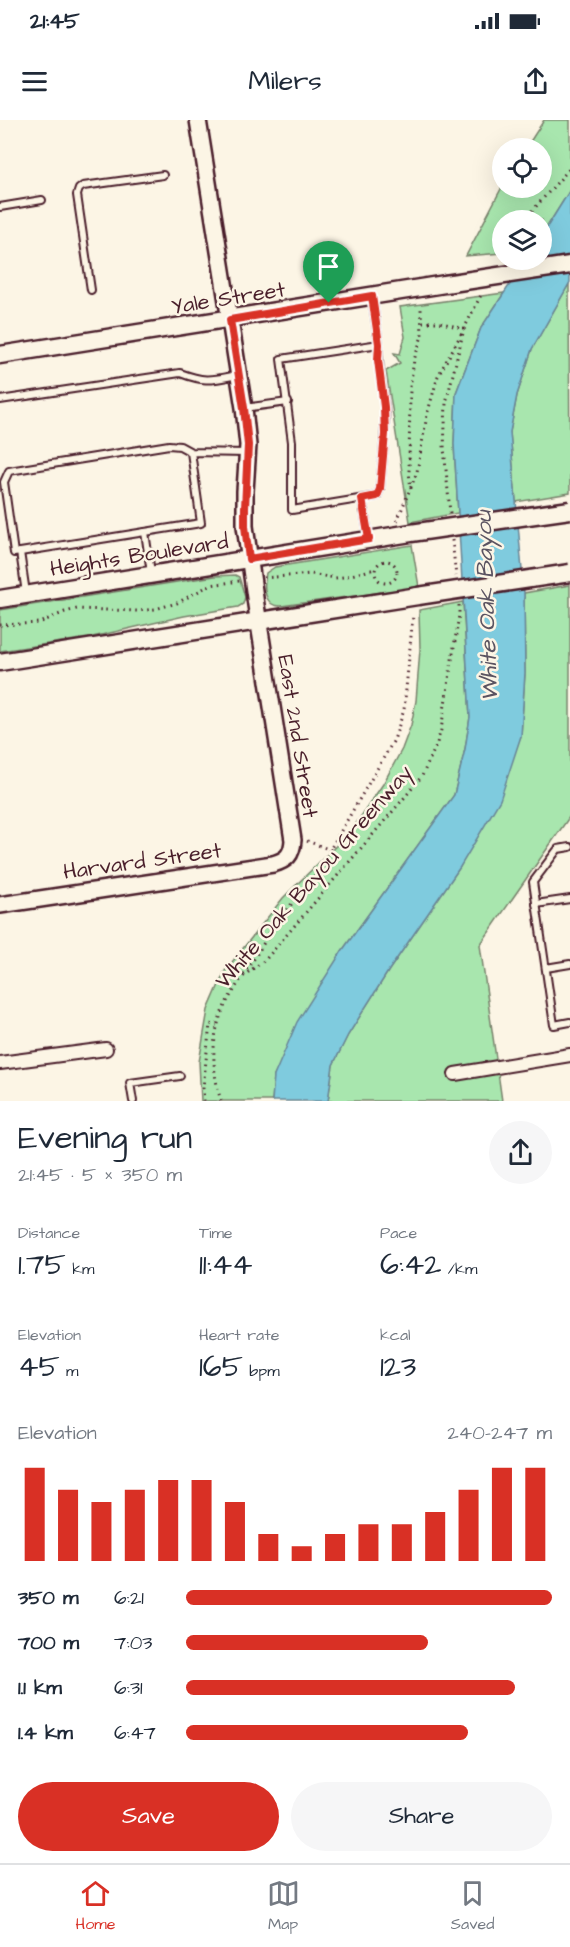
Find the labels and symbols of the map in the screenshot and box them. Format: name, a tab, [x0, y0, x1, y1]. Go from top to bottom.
pin	[303, 241, 354, 303]
street label: Yale Street	[169, 274, 288, 323]
water label: White Oak Bayou	[467, 508, 507, 702]
street label: Heights Boulevard	[48, 526, 231, 586]
street label: East 2nd Street	[269, 653, 326, 820]
street label: White Oak Bayou Greenway	[208, 758, 421, 996]
street label: Harvard Street	[61, 835, 223, 888]

